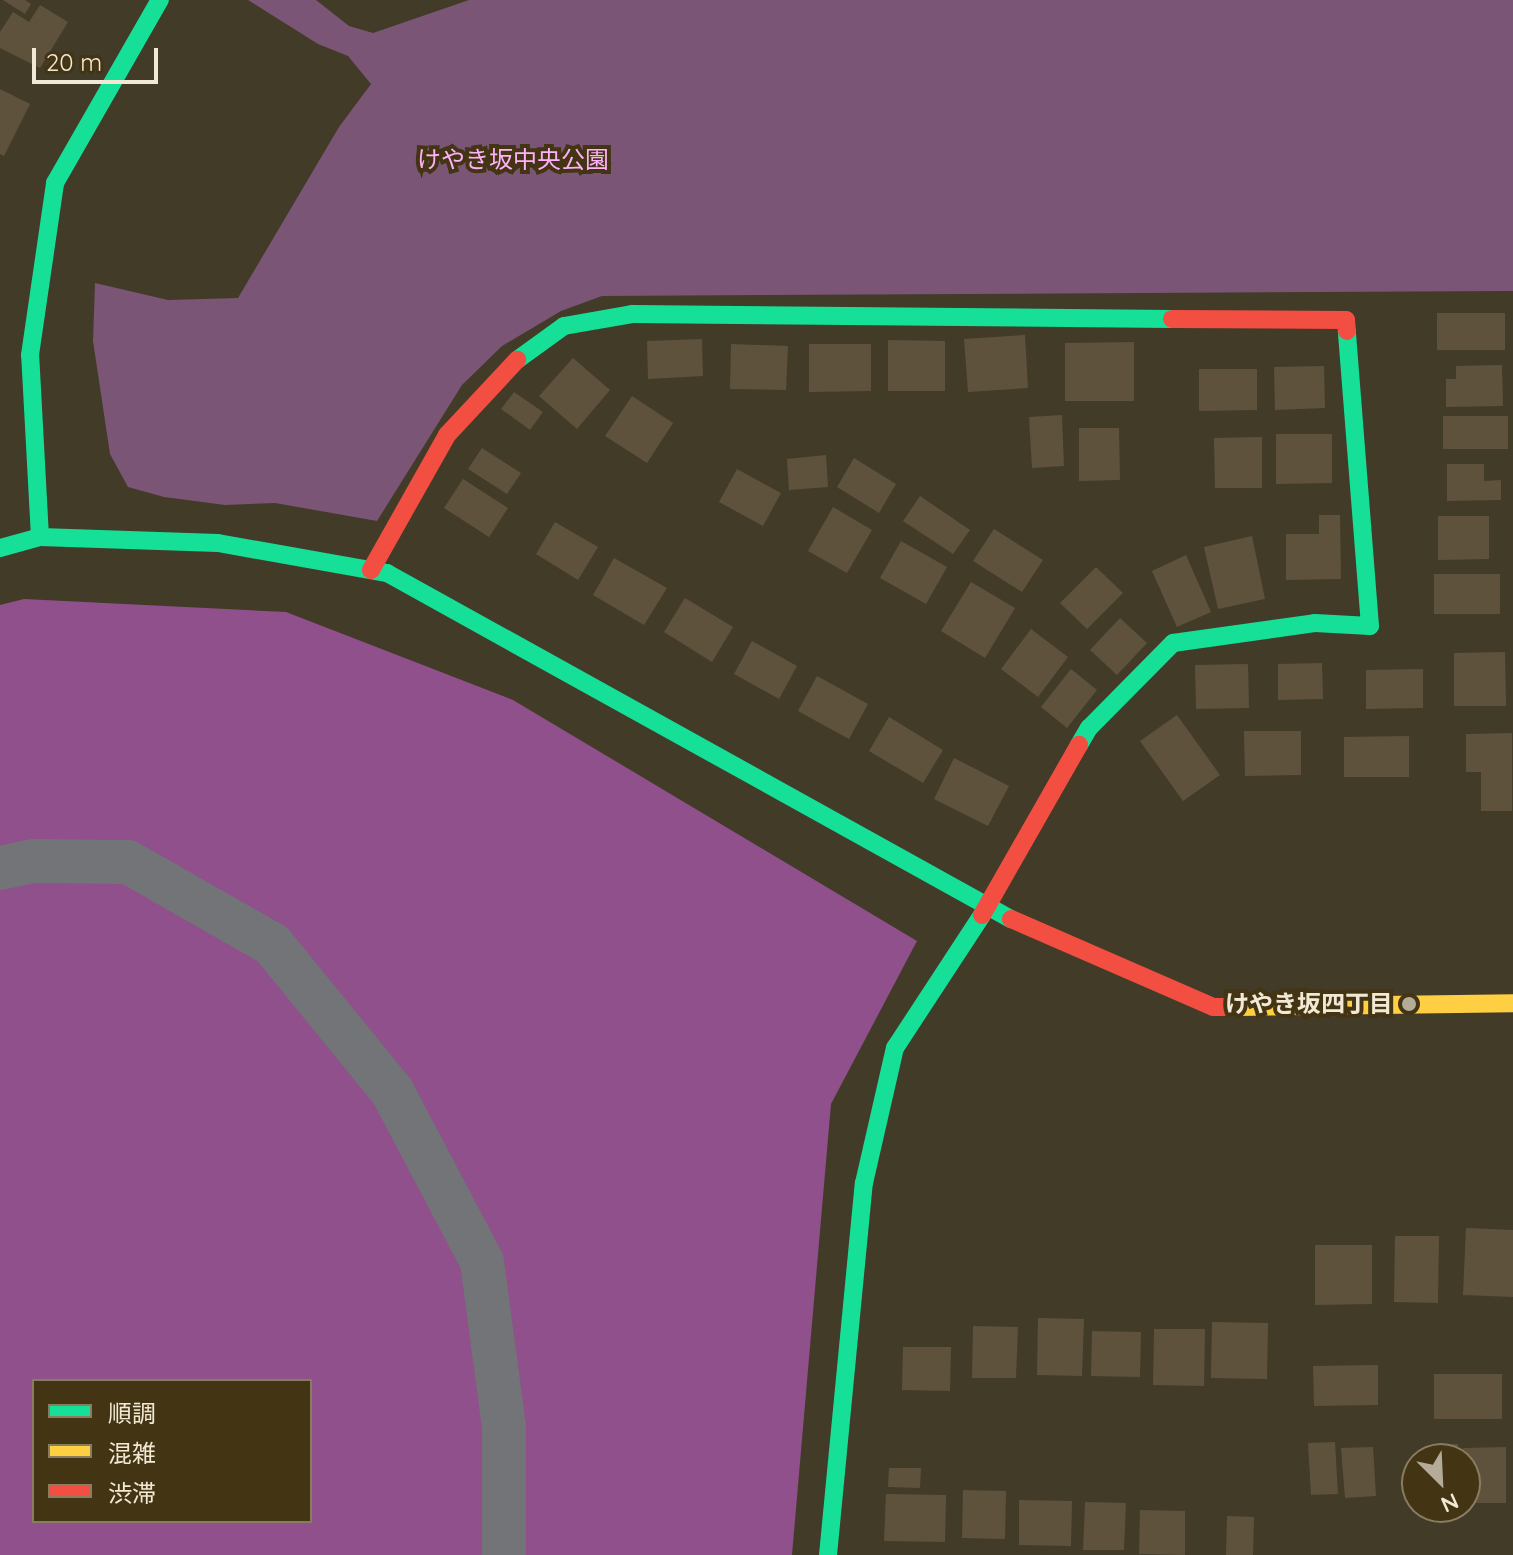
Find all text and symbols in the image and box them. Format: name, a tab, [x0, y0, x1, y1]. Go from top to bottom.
scale bar	[36, 32, 162, 82]
text: 20 m	[46, 47, 102, 77]
park label: けやき坂中央公園	[417, 146, 609, 174]
place label: けやき坂四丁目	[1225, 990, 1393, 1018]
marker: けやき坂四丁目	[1400, 995, 1418, 1013]
legend	[32, 1379, 312, 1523]
text: 順調	[108, 1398, 156, 1428]
text: 混雑	[108, 1438, 156, 1468]
north arrow	[1401, 1443, 1481, 1523]
text: 渋滞	[108, 1478, 156, 1508]
text: N	[1437, 1487, 1463, 1519]

